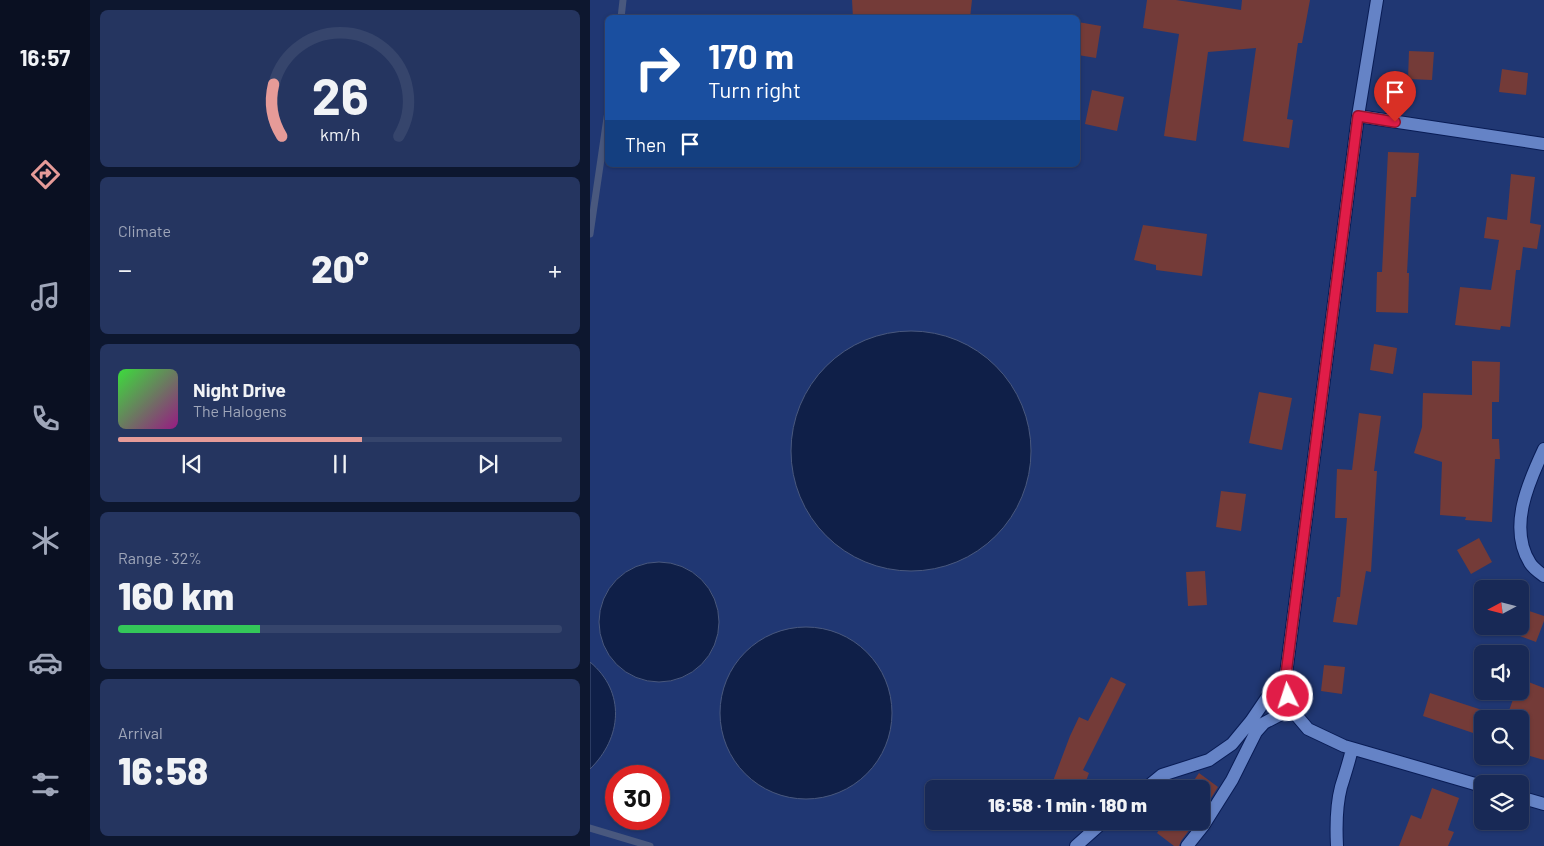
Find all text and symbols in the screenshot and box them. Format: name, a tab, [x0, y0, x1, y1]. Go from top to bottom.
text: 170 m	[708, 34, 794, 76]
icon: right	[625, 35, 690, 100]
text: 16:57	[20, 44, 70, 70]
text: 26	[311, 63, 369, 125]
pin	[1374, 71, 1416, 122]
text: Turn right	[708, 76, 801, 102]
icon: arrive	[1381, 78, 1409, 106]
text: km/h	[320, 123, 360, 145]
icon: arrive	[676, 130, 704, 158]
text: Then	[625, 133, 666, 156]
icon: directions	[28, 157, 63, 192]
text: Climate	[118, 221, 171, 240]
text: 20°	[311, 245, 369, 291]
text: −	[118, 252, 132, 286]
text: +	[548, 252, 562, 286]
icon: music	[28, 279, 63, 314]
text: Night Drive	[193, 378, 286, 401]
icon: phone	[28, 401, 63, 436]
text: The Halogens	[193, 401, 287, 420]
icon: previous	[178, 450, 206, 478]
icon: pause	[326, 450, 354, 478]
icon: next	[474, 450, 502, 478]
icon: climate	[28, 523, 63, 558]
text: Range · 32%	[118, 548, 202, 567]
text: 160 km	[118, 572, 234, 618]
north arrow	[1474, 580, 1529, 635]
map controls	[1474, 580, 1529, 830]
icon: car	[28, 645, 63, 680]
button: sound	[1474, 645, 1529, 700]
position arrow	[1261, 669, 1313, 721]
button: search	[1474, 710, 1529, 765]
text: Arrival	[118, 723, 163, 742]
text: 16:58	[118, 747, 208, 793]
speed limit sign: 30	[605, 765, 670, 830]
icon: filters	[28, 767, 63, 802]
button: layers	[1474, 775, 1529, 830]
text: 16:58 · 1 min · 180 m	[988, 793, 1147, 816]

